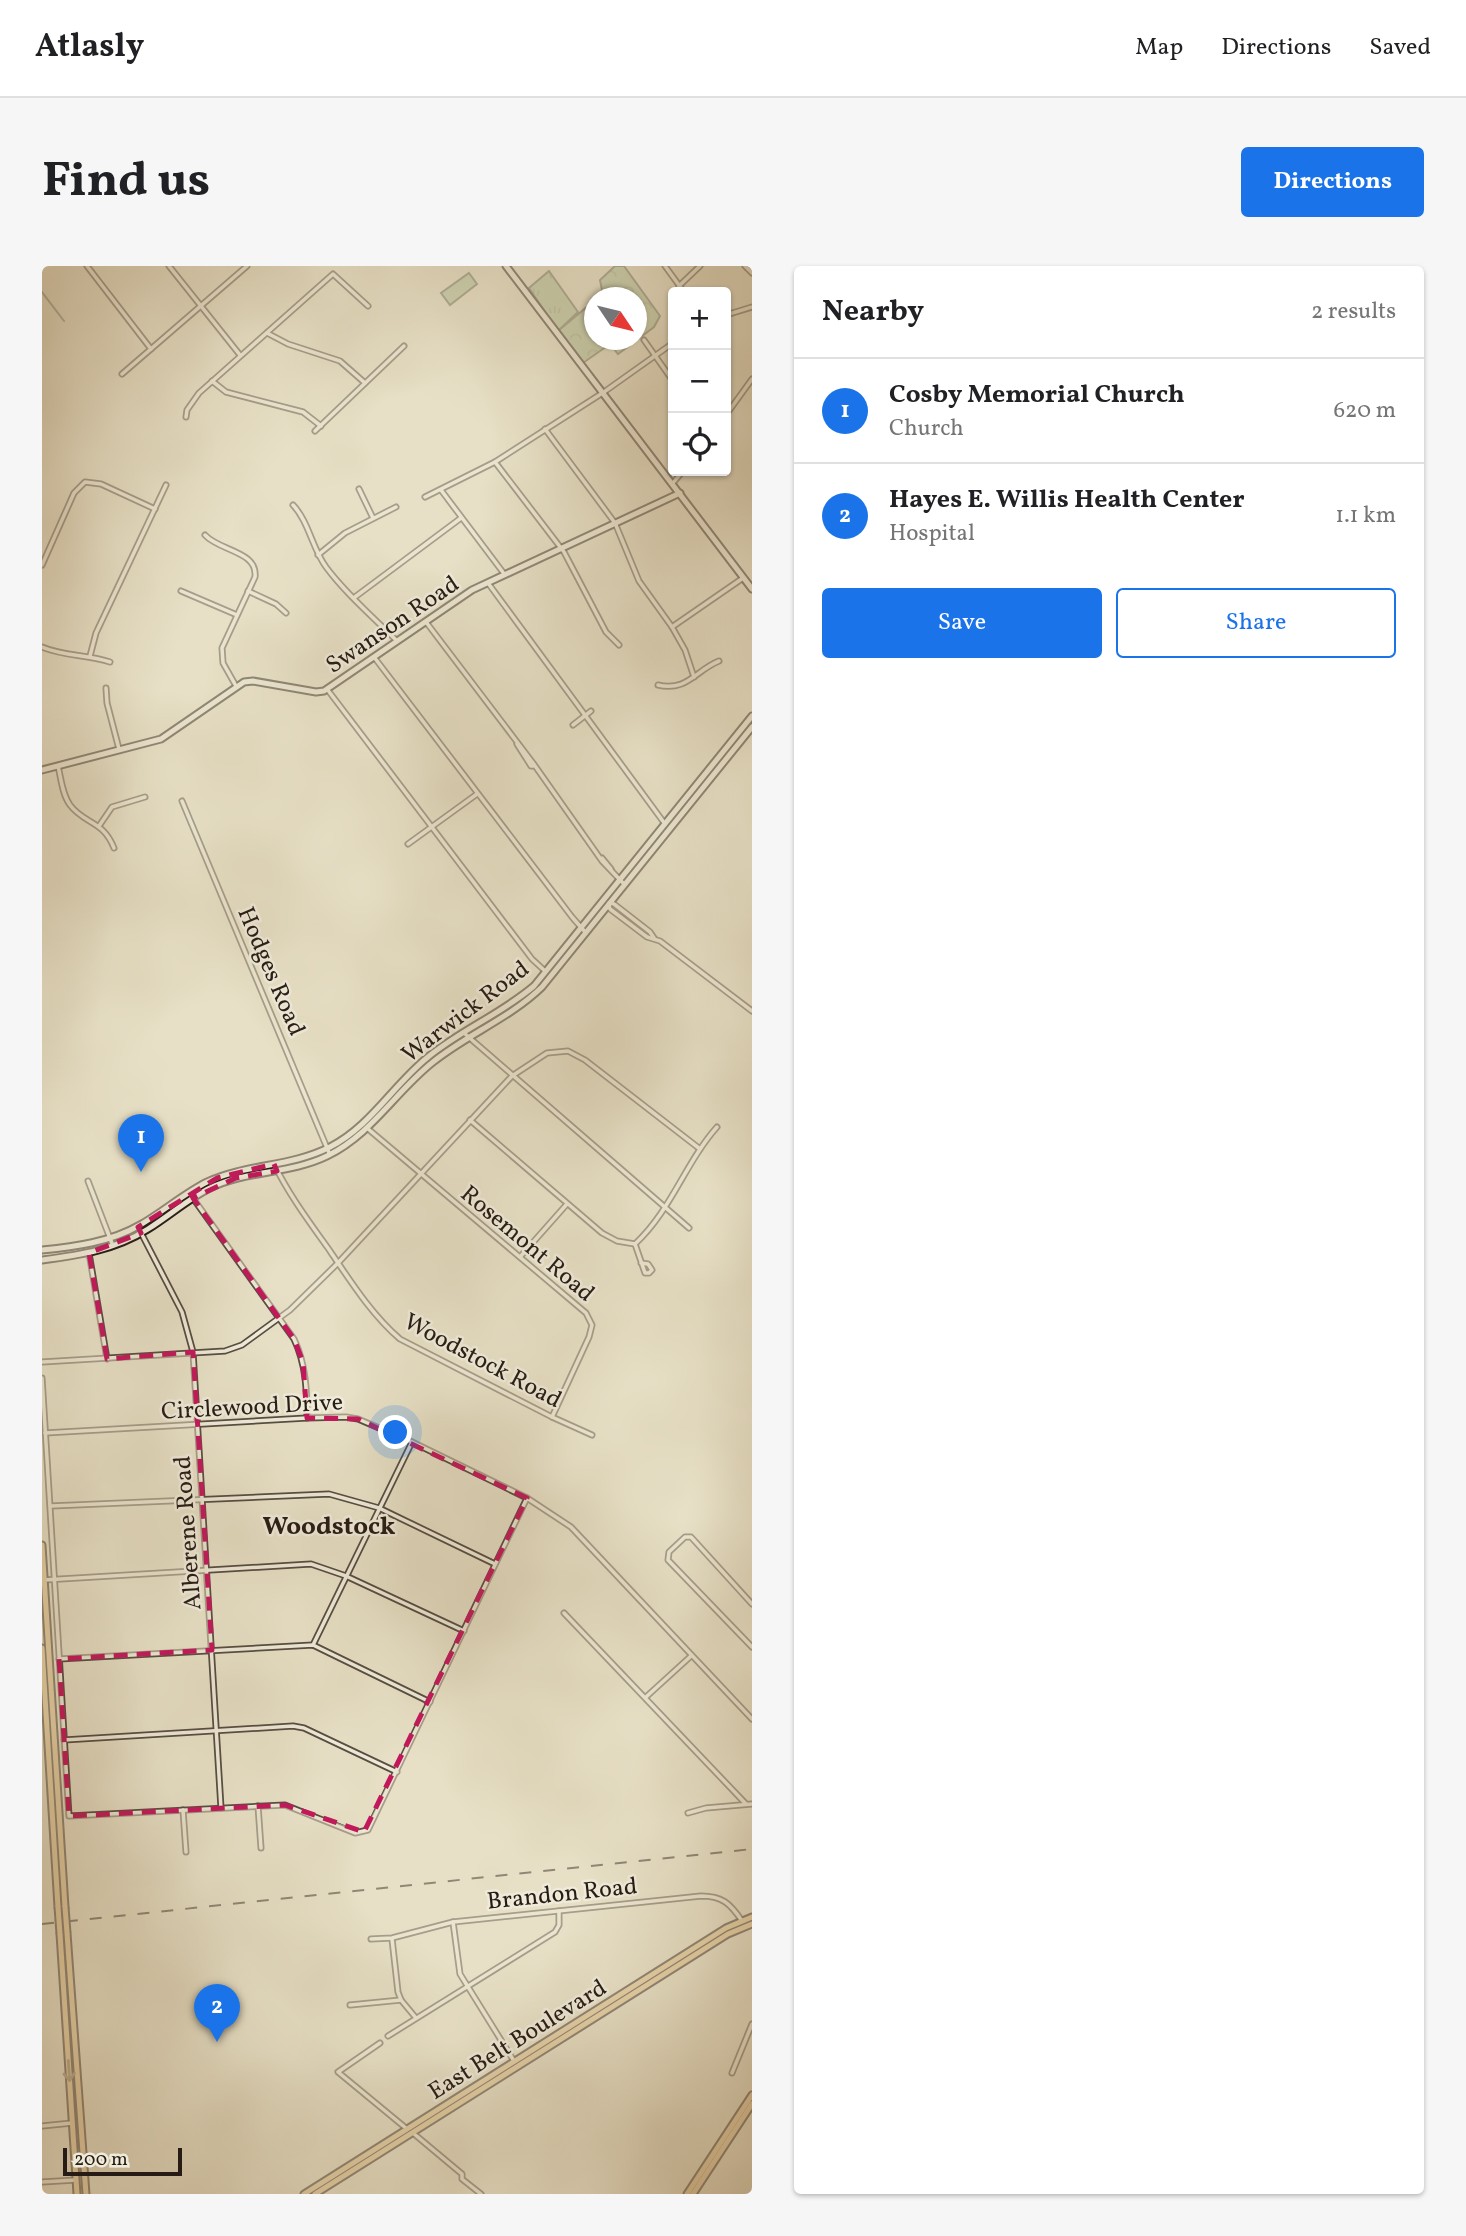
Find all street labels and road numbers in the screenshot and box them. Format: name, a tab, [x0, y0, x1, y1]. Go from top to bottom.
street label: Swanson Road	[320, 568, 467, 683]
street label: Hodges Road	[228, 902, 313, 1042]
street label: Warwick Road	[395, 953, 537, 1072]
street label: Rosemont Road	[452, 1178, 601, 1311]
street label: Woodstock Road	[397, 1306, 567, 1418]
street label: Circlewood Drive	[160, 1386, 344, 1430]
street label: Alberene Road	[167, 1455, 211, 1611]
street label: Brandon Road	[485, 1870, 639, 1920]
street label: East Belt Boulevard	[422, 1972, 614, 2109]

